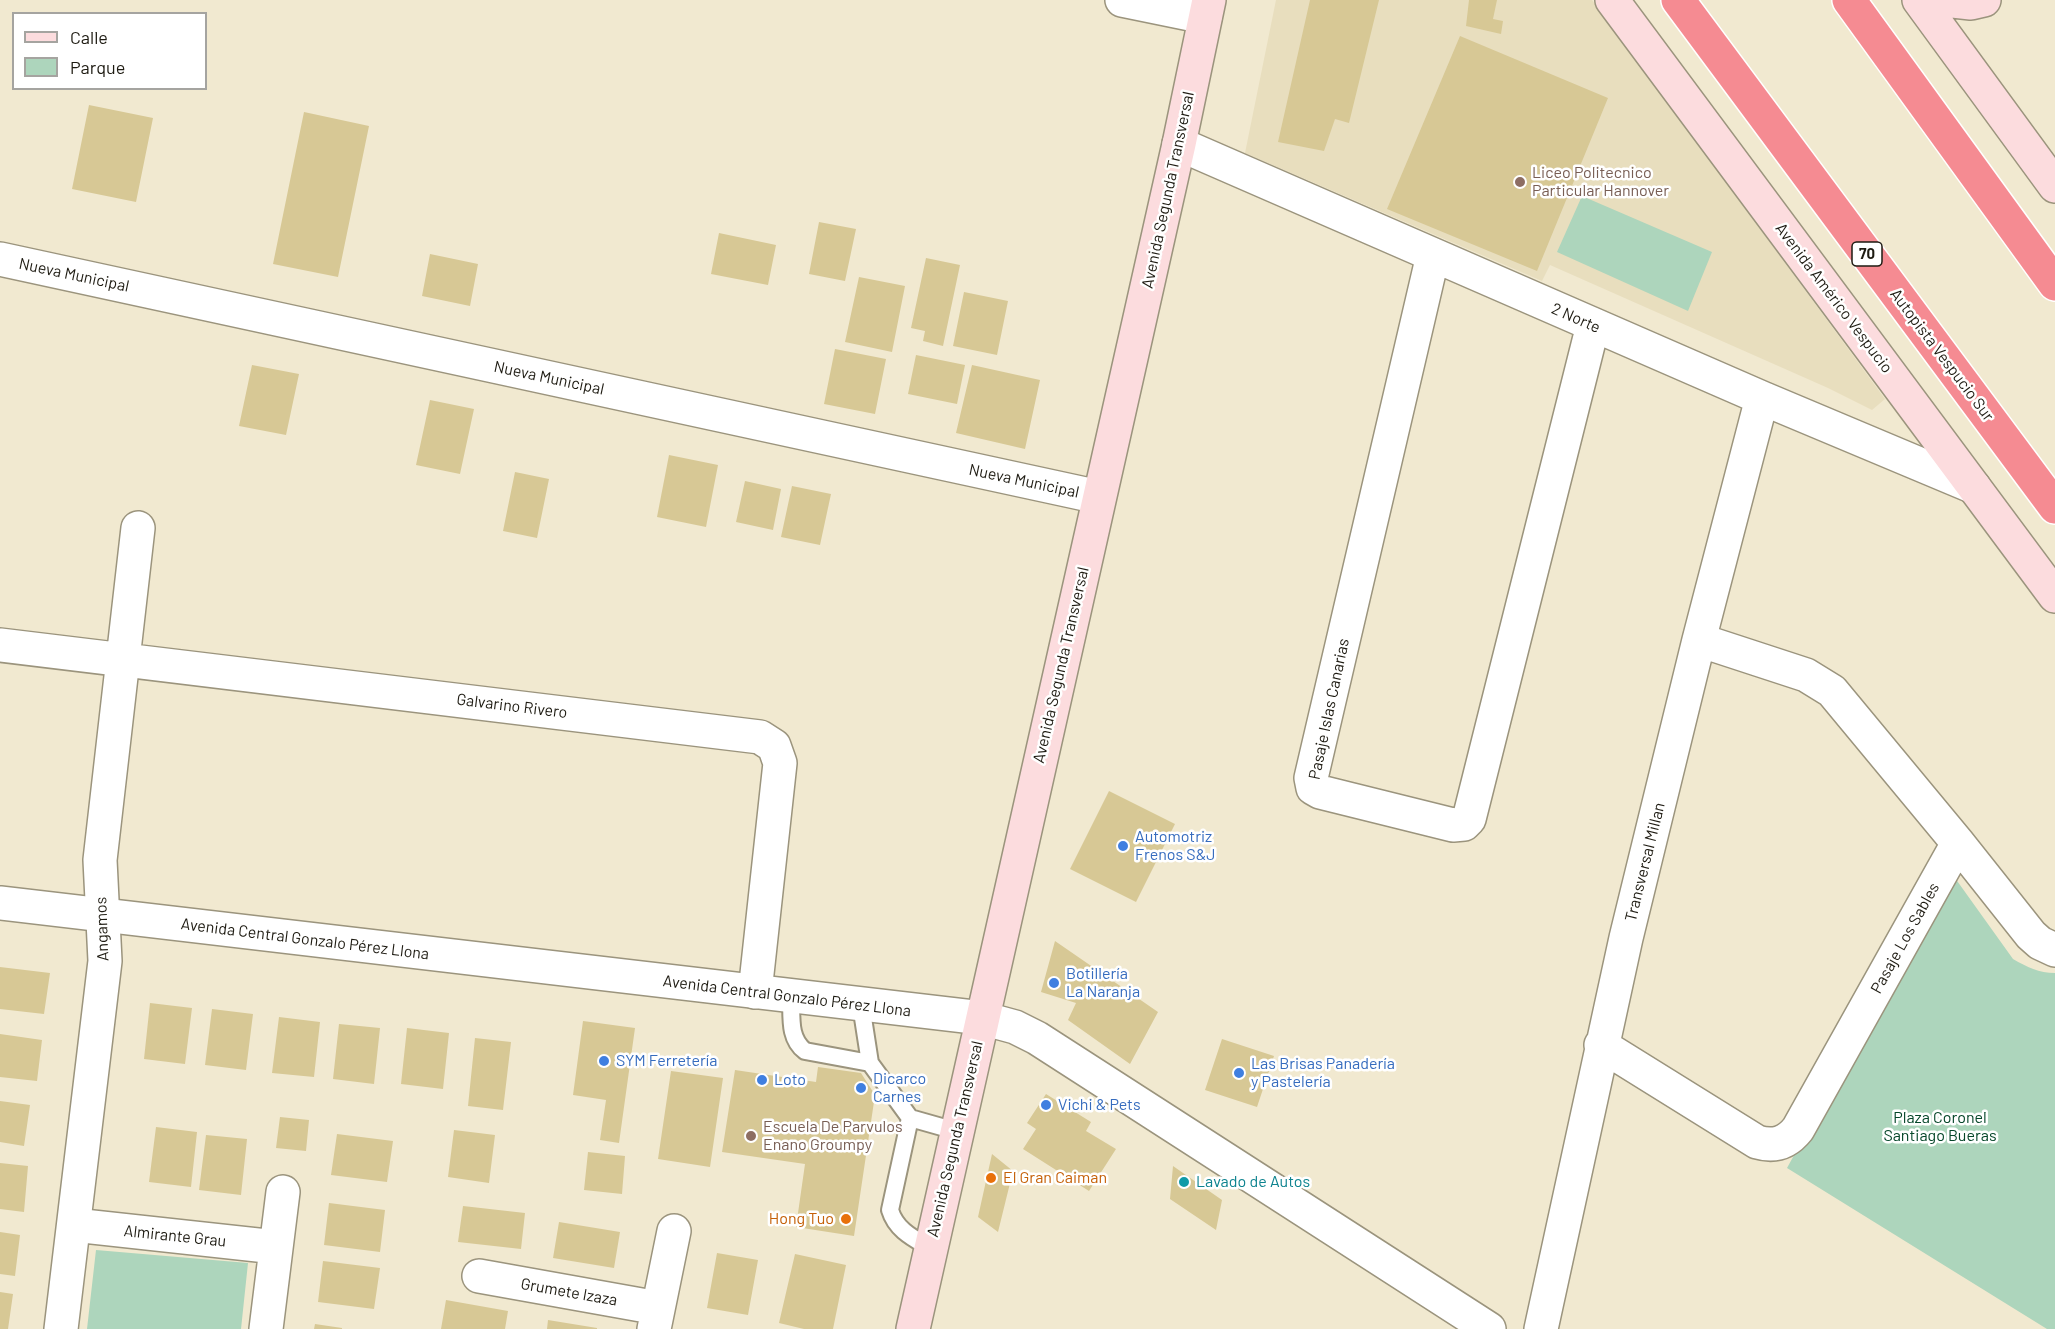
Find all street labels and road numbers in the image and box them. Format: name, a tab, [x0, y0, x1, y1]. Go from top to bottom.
street label: Avenida Segunda Transversal	[1138, 90, 1198, 290]
street label: Avenida Américo Vespucio	[1771, 219, 1897, 377]
road number: 70	[1852, 242, 1882, 266]
street label: Nueva Municipal	[17, 254, 131, 296]
street label: Autopista Vespucio Sur	[1886, 285, 1998, 425]
street label: 2 Norte	[1549, 299, 1603, 337]
street label: Nueva Municipal	[492, 357, 606, 399]
street label: Nueva Municipal	[967, 460, 1081, 502]
street label: Avenida Segunda Transversal	[1029, 565, 1093, 765]
street label: Pasaje Islas Canarias	[1305, 637, 1353, 781]
street label: Galvarino Rivero	[455, 690, 569, 722]
street label: Transversal Millan	[1621, 800, 1669, 924]
street label: Pasaje Los Sables	[1867, 879, 1943, 997]
street label: Angamos	[91, 896, 113, 962]
street label: Avenida Central Gonzalo Pérez Llona	[180, 914, 430, 964]
street label: Avenida Central Gonzalo Pérez Llona	[662, 971, 912, 1021]
street label: Avenida Segunda Transversal	[923, 1039, 987, 1239]
street label: Almirante Grau	[123, 1221, 227, 1251]
street label: Grumete Izaza	[519, 1274, 619, 1310]

